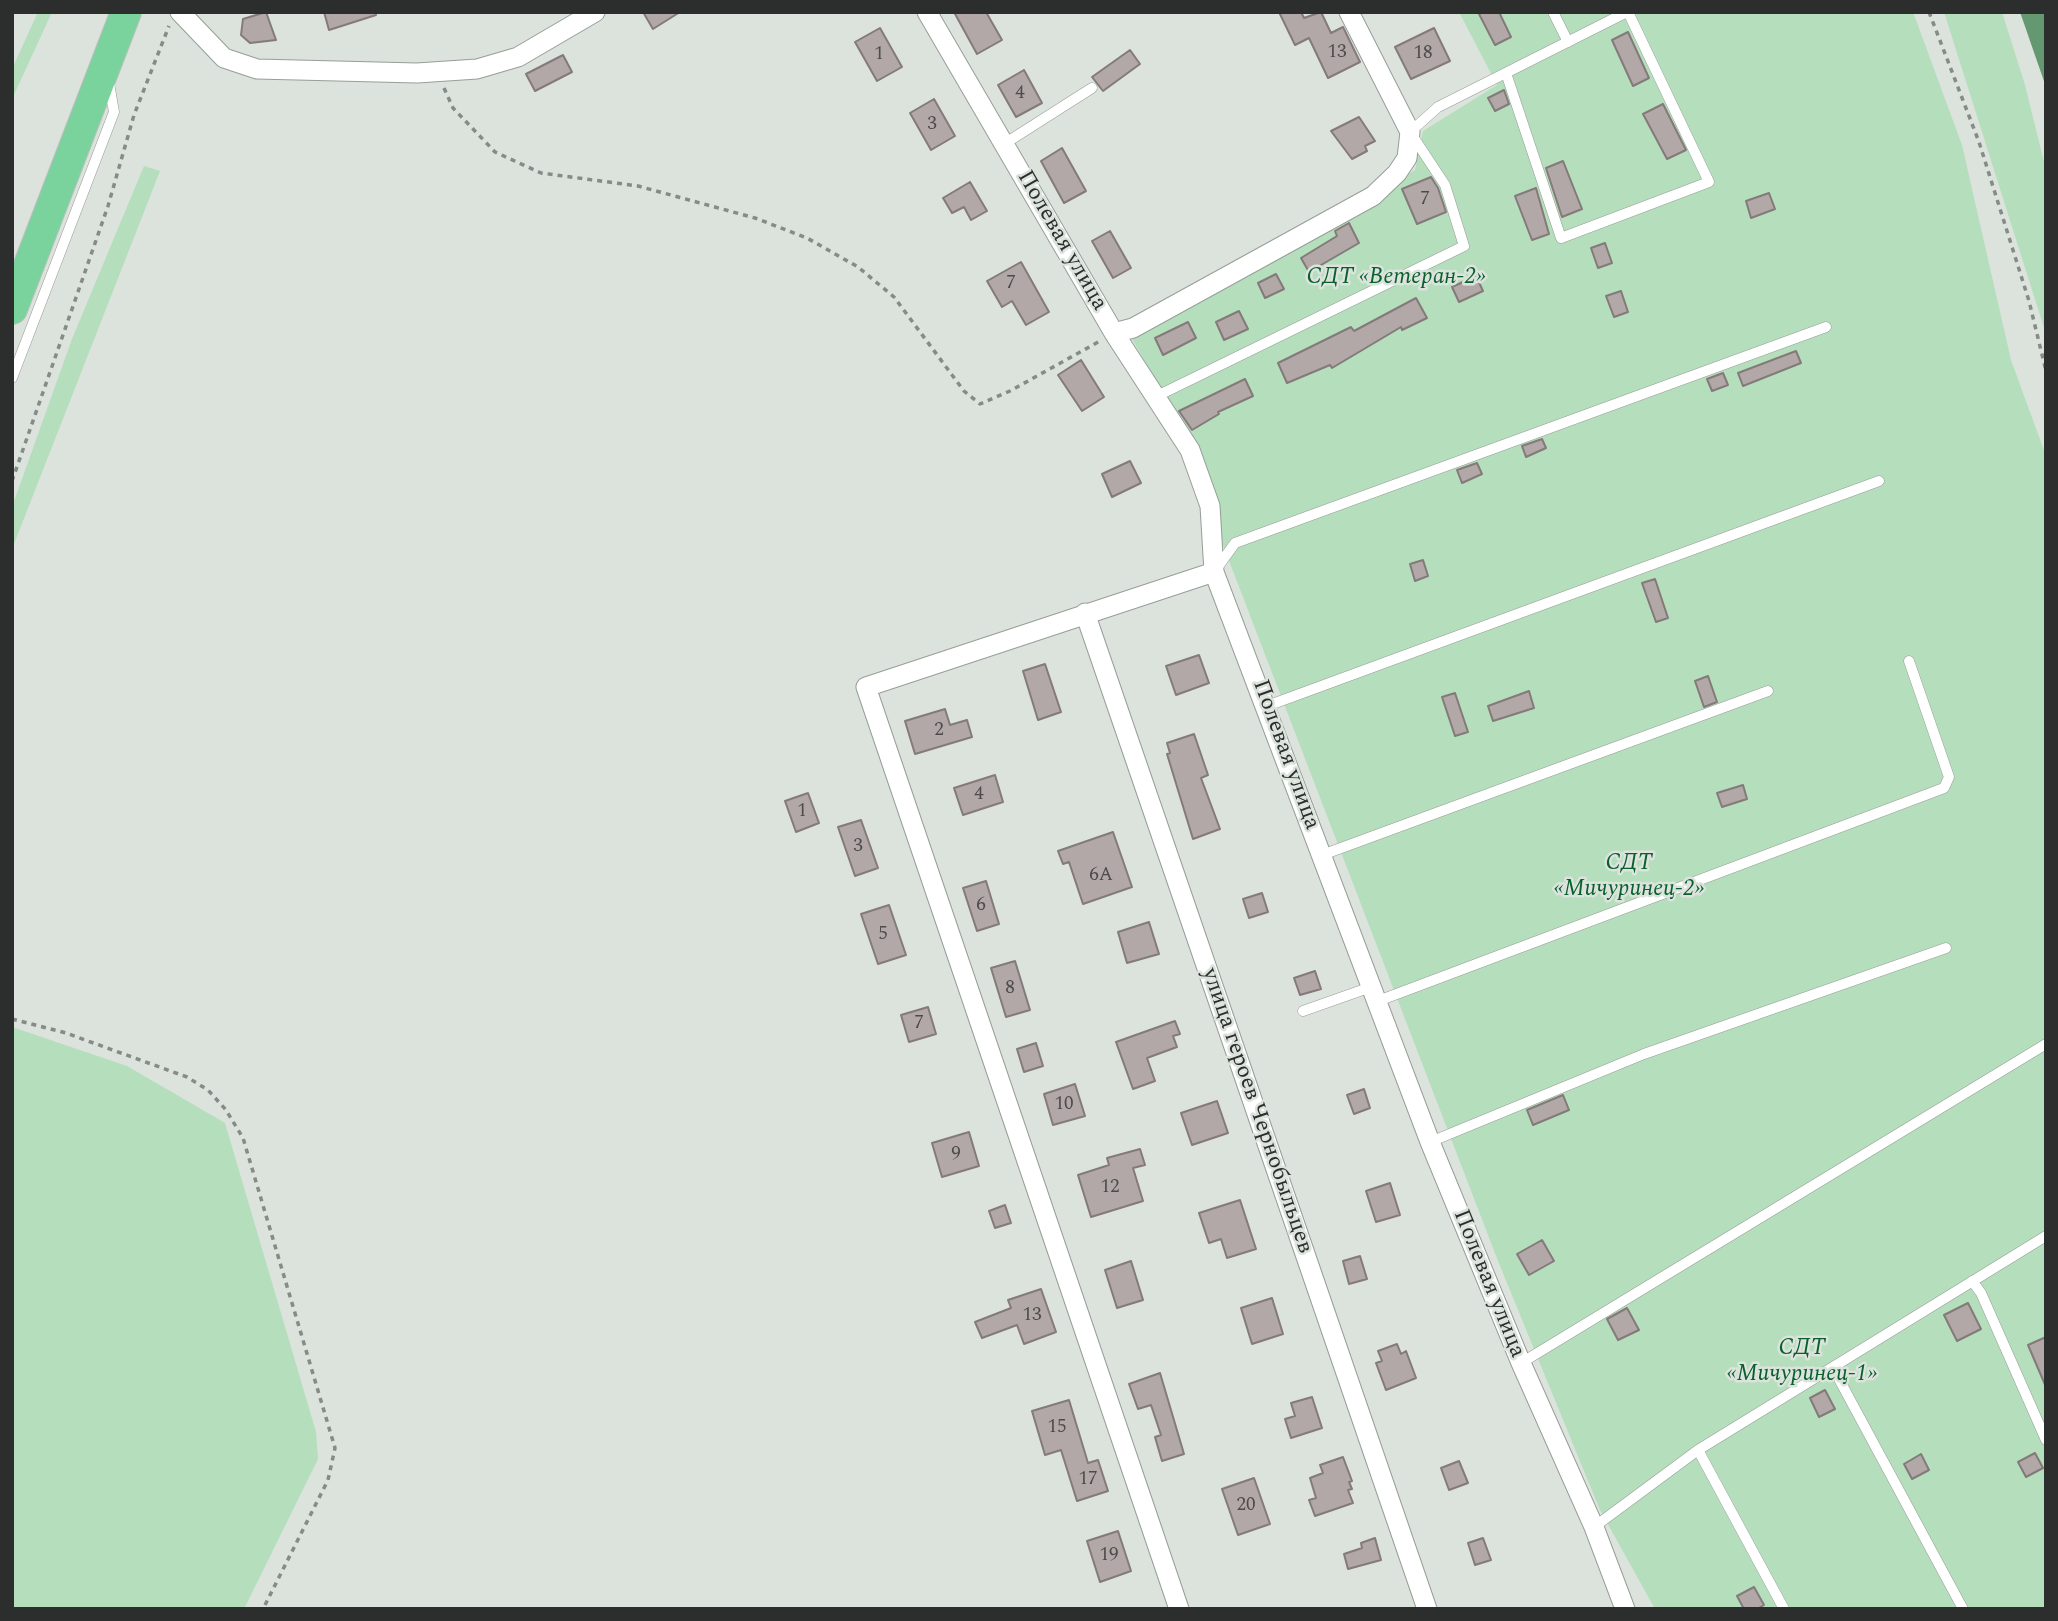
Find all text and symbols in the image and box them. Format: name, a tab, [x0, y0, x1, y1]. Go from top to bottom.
house number: 13	[1328, 42, 1346, 64]
house number: 18	[1414, 43, 1432, 65]
house number: 1	[874, 44, 884, 66]
house number: 4	[1015, 83, 1025, 105]
house number: 3	[927, 114, 937, 136]
street label: Полевая улица	[1010, 166, 1112, 316]
house number: 7	[1420, 189, 1430, 211]
park label: СДТ «Ветеран-2»	[1306, 264, 1486, 292]
house number: 7	[1006, 273, 1016, 295]
street label: Полевая улица	[1245, 676, 1325, 834]
house number: 2	[934, 720, 944, 742]
house number: 4	[974, 784, 984, 806]
house number: 1	[797, 801, 807, 823]
house number: 3	[853, 836, 863, 858]
park label: СДТ «Мичуринец-2»	[1554, 850, 1704, 904]
house number: 6А	[1089, 865, 1113, 887]
house number: 6	[976, 895, 986, 917]
house number: 5	[878, 924, 888, 946]
street label: улица героев Чернобыльцев	[1194, 965, 1318, 1257]
house number: 8	[1005, 978, 1015, 1000]
house number: 7	[914, 1013, 924, 1035]
house number: 10	[1055, 1094, 1073, 1116]
house number: 9	[951, 1144, 961, 1166]
house number: 12	[1101, 1177, 1119, 1199]
street label: Полевая улица	[1446, 1206, 1530, 1362]
house number: 13	[1023, 1305, 1041, 1327]
park label: СДТ «Мичуринец-1»	[1727, 1335, 1877, 1389]
house number: 15	[1048, 1417, 1066, 1439]
house number: 17	[1079, 1469, 1097, 1491]
house number: 20	[1237, 1495, 1255, 1517]
house number: 19	[1100, 1545, 1118, 1567]

